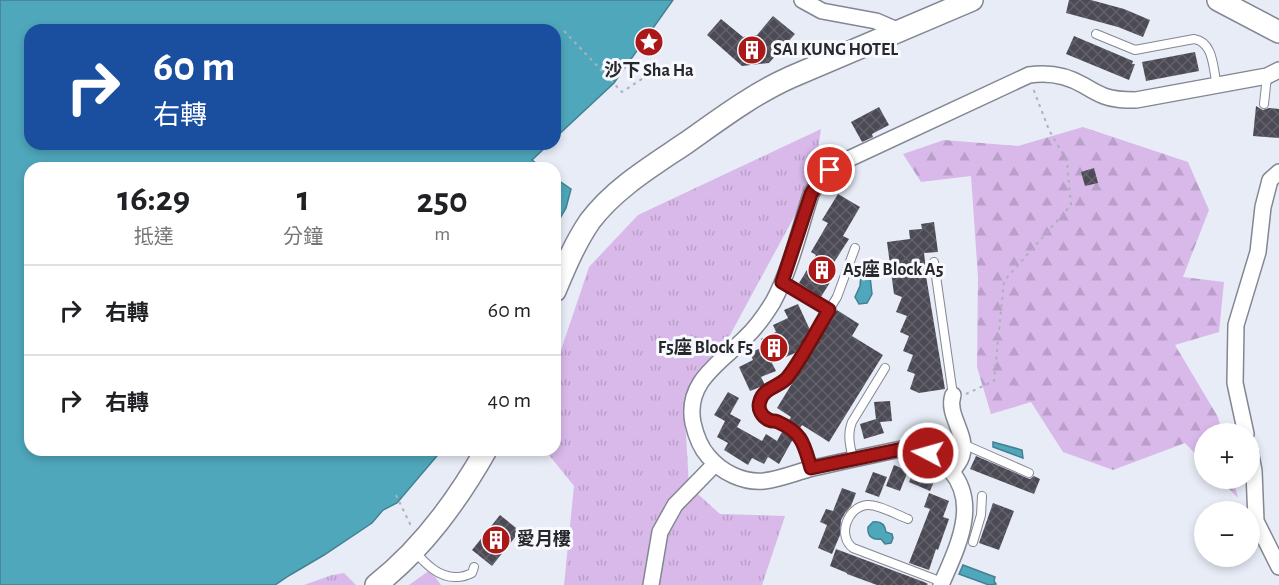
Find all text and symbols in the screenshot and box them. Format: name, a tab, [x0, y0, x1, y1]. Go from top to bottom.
place icon: 沙下 Sha Ha	[633, 26, 665, 58]
building icon: SAI KUNG HOTEL	[736, 34, 768, 66]
place label: SAI KUNG HOTEL	[773, 41, 898, 59]
text: 60 m	[153, 46, 235, 88]
icon: right	[54, 48, 132, 126]
place label: 沙下 Sha Ha	[604, 60, 694, 80]
text: 右轉	[153, 102, 207, 129]
pin	[804, 144, 855, 195]
icon: arrive	[813, 153, 846, 186]
text: 16:29	[117, 181, 190, 217]
text: 1	[297, 181, 310, 217]
text: 250	[417, 183, 468, 219]
text: m	[434, 224, 450, 244]
text: 抵達	[134, 227, 174, 247]
text: 分鐘	[283, 227, 323, 247]
building icon: A5座 Block A5	[806, 254, 838, 286]
place label: A5座 Block A5	[843, 259, 944, 279]
icon: right	[54, 294, 87, 327]
text: 60 m	[488, 299, 531, 321]
text: 右轉	[105, 302, 149, 324]
building icon: F5座 Block F5	[758, 332, 790, 364]
place label: F5座 Block F5	[658, 337, 753, 357]
icon: right	[54, 384, 87, 417]
text: 40 m	[488, 389, 531, 411]
text: 右轉	[105, 392, 149, 414]
position arrow	[896, 421, 960, 485]
map controls	[1194, 423, 1260, 567]
button: +	[1194, 423, 1260, 489]
button: −	[1194, 501, 1260, 567]
building icon: 愛月樓	[480, 524, 512, 556]
place label: 愛月樓	[517, 529, 571, 549]

